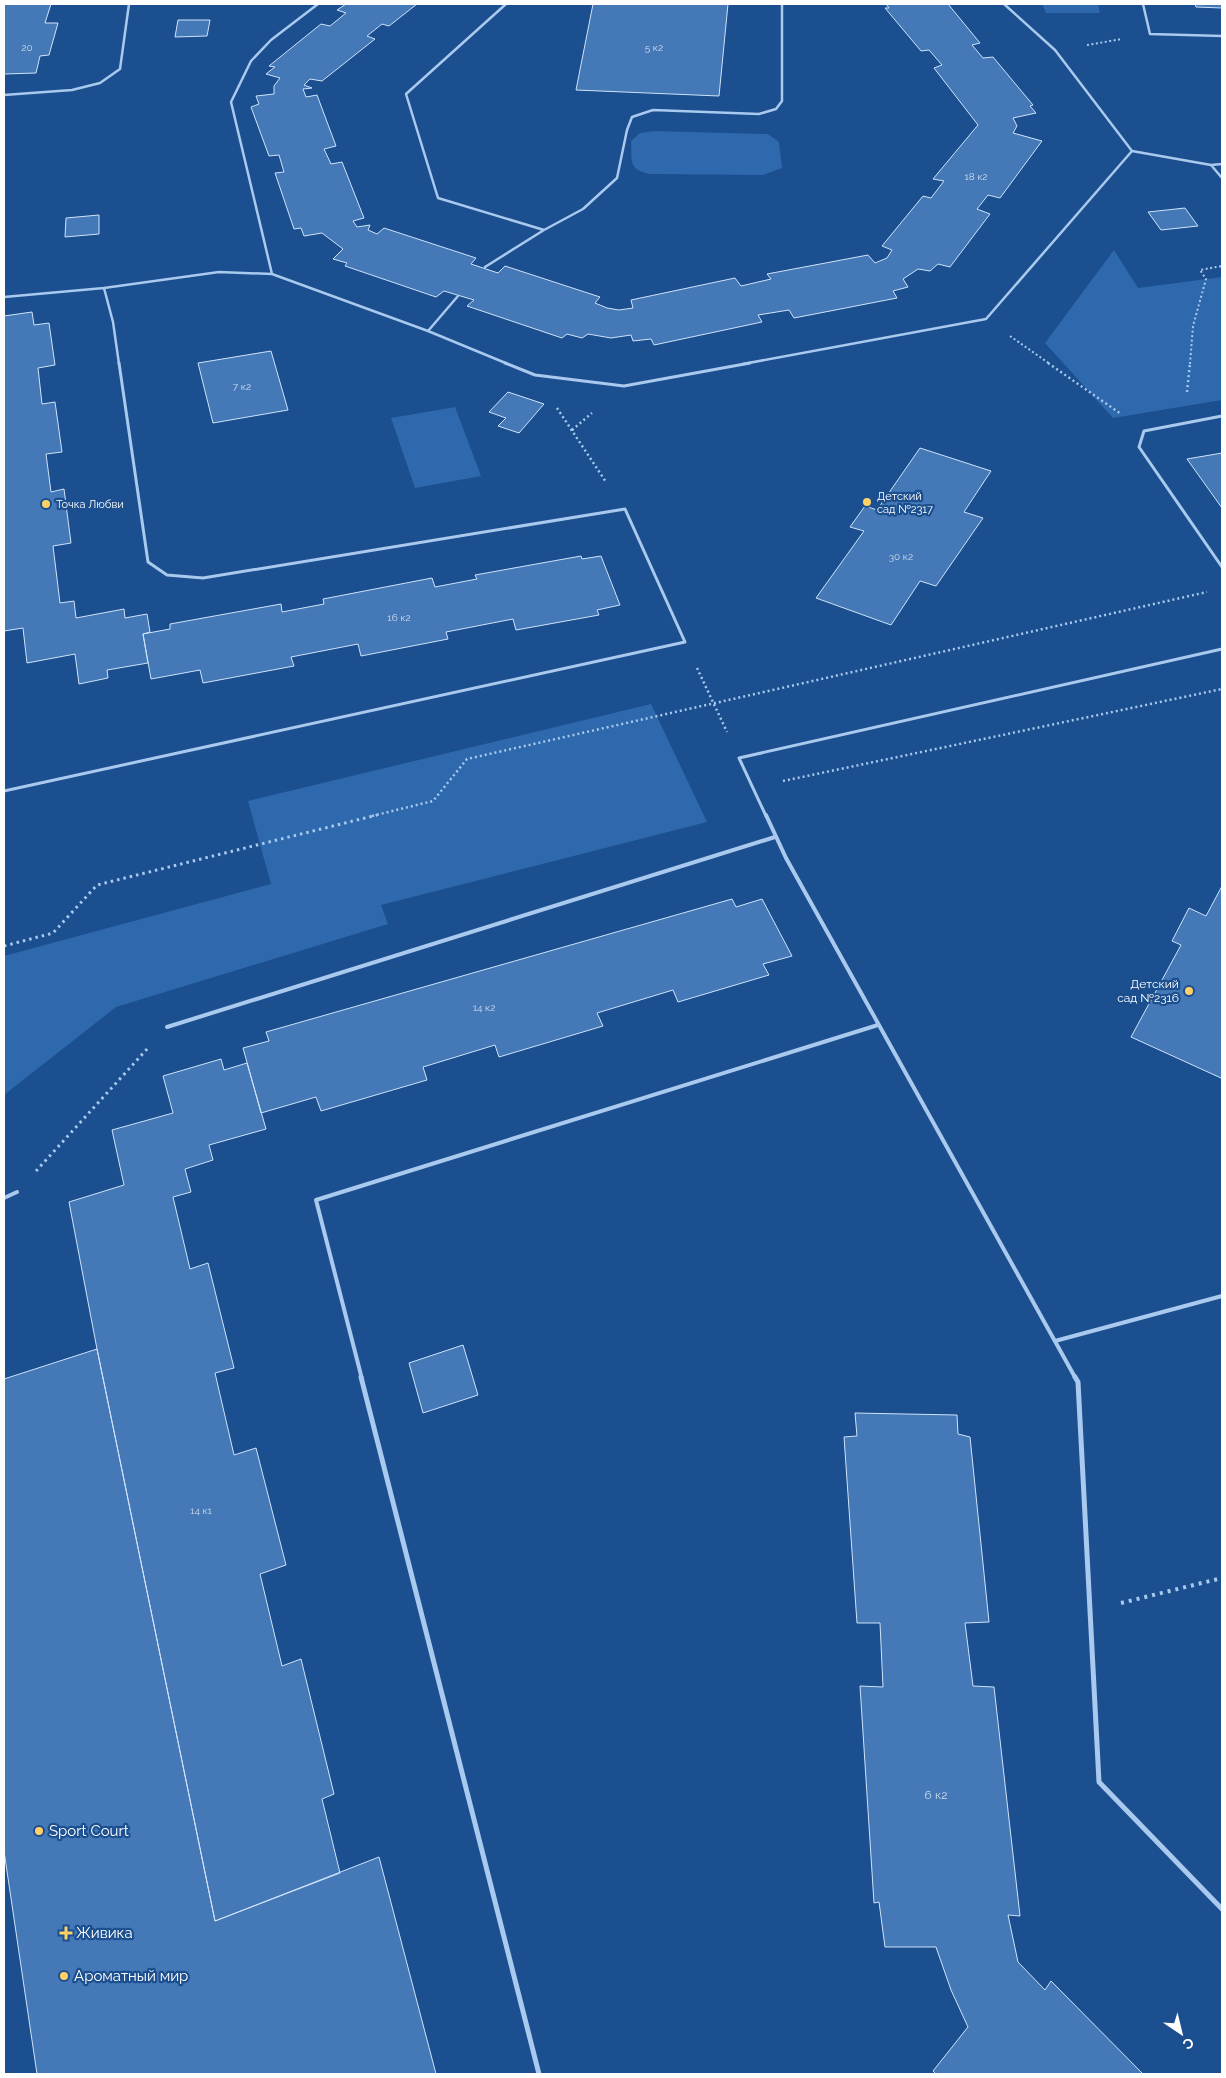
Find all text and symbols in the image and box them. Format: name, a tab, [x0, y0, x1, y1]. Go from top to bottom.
house number: 20	[21, 42, 33, 53]
house number: 5 к2	[645, 42, 663, 53]
house number: 18 к2	[964, 171, 988, 182]
house number: 7 к2	[233, 381, 251, 392]
place label: Детский сад №2317	[877, 490, 933, 516]
marker: Детский сад №2317	[861, 496, 873, 508]
marker: Точка Любви	[40, 498, 52, 510]
place label: Точка Любви	[56, 498, 124, 511]
house number: 30 к2	[889, 551, 913, 562]
house number: 16 к2	[387, 612, 411, 623]
place label: Детский сад №2316	[1117, 977, 1179, 1005]
marker: Детский сад №2316	[1183, 985, 1195, 997]
house number: 14 к2	[473, 1002, 495, 1013]
house number: 14 к1	[190, 1505, 213, 1516]
house number: 6 к2	[925, 1788, 947, 1802]
place label: Sport Court	[49, 1822, 129, 1840]
marker: Sport Court	[33, 1825, 45, 1837]
place label: Живика	[76, 1924, 133, 1942]
marker: Живика	[60, 1927, 72, 1939]
place label: Ароматный мир	[74, 1967, 188, 1985]
marker: Ароматный мир	[58, 1970, 70, 1982]
north arrow	[1156, 2008, 1206, 2058]
text: С	[1180, 2034, 1197, 2053]

